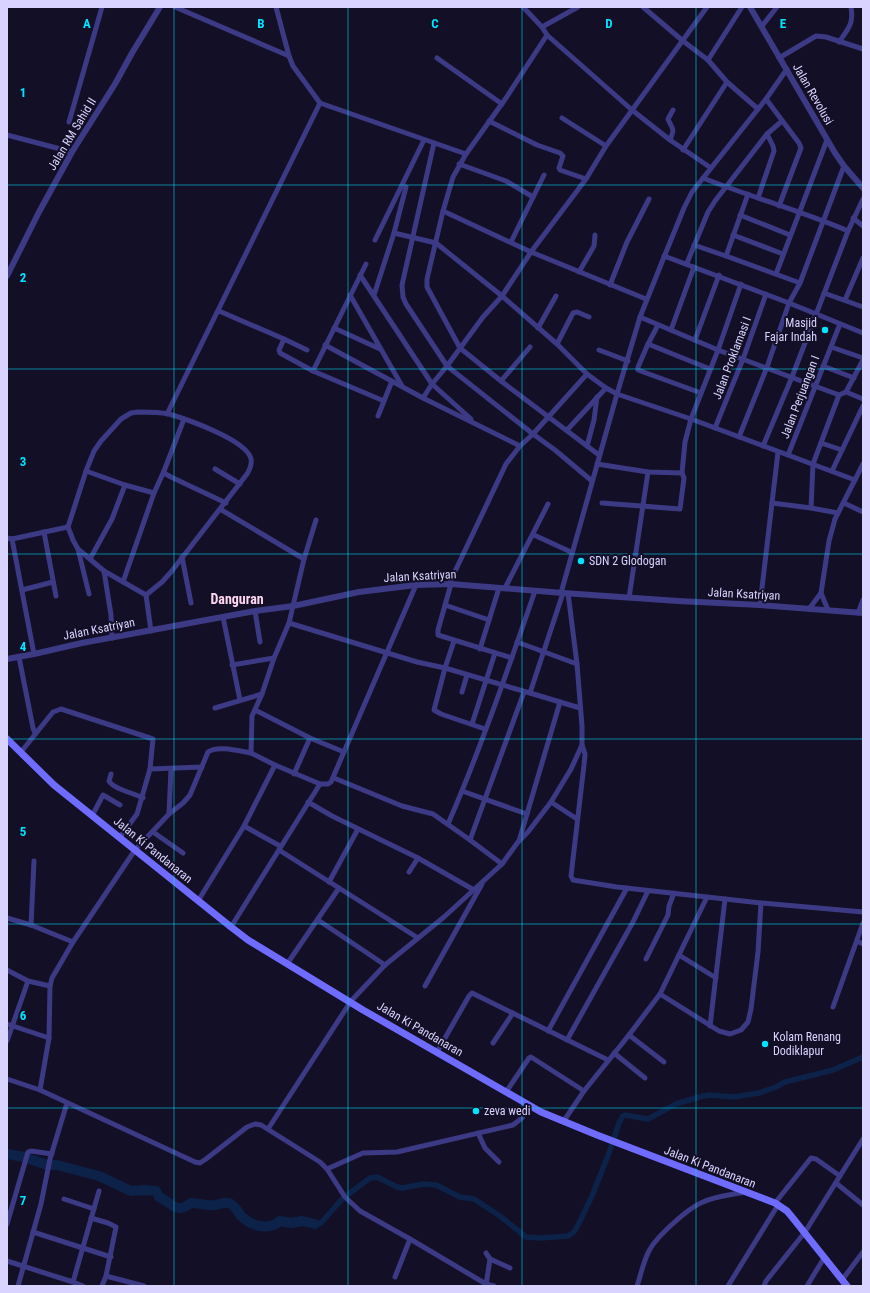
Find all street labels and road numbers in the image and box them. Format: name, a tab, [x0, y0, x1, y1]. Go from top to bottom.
street label: Jalan Revolusi	[790, 61, 836, 127]
street label: Jalan RM Sahid II	[45, 95, 99, 173]
street label: Jalan Proklamasi I	[710, 315, 754, 401]
street label: Jalan Perjuangan I	[778, 354, 822, 440]
street label: Jalan Ksatriyan	[383, 567, 457, 585]
street label: Jalan Ksatriyan	[707, 585, 781, 603]
street label: Jalan Ksatriyan	[62, 615, 136, 643]
street label: Jalan Ki Pandanaran	[111, 814, 195, 886]
street label: Jalan Ki Pandanaran	[374, 999, 466, 1059]
street label: Jalan Ki Pandanaran	[662, 1143, 758, 1191]

